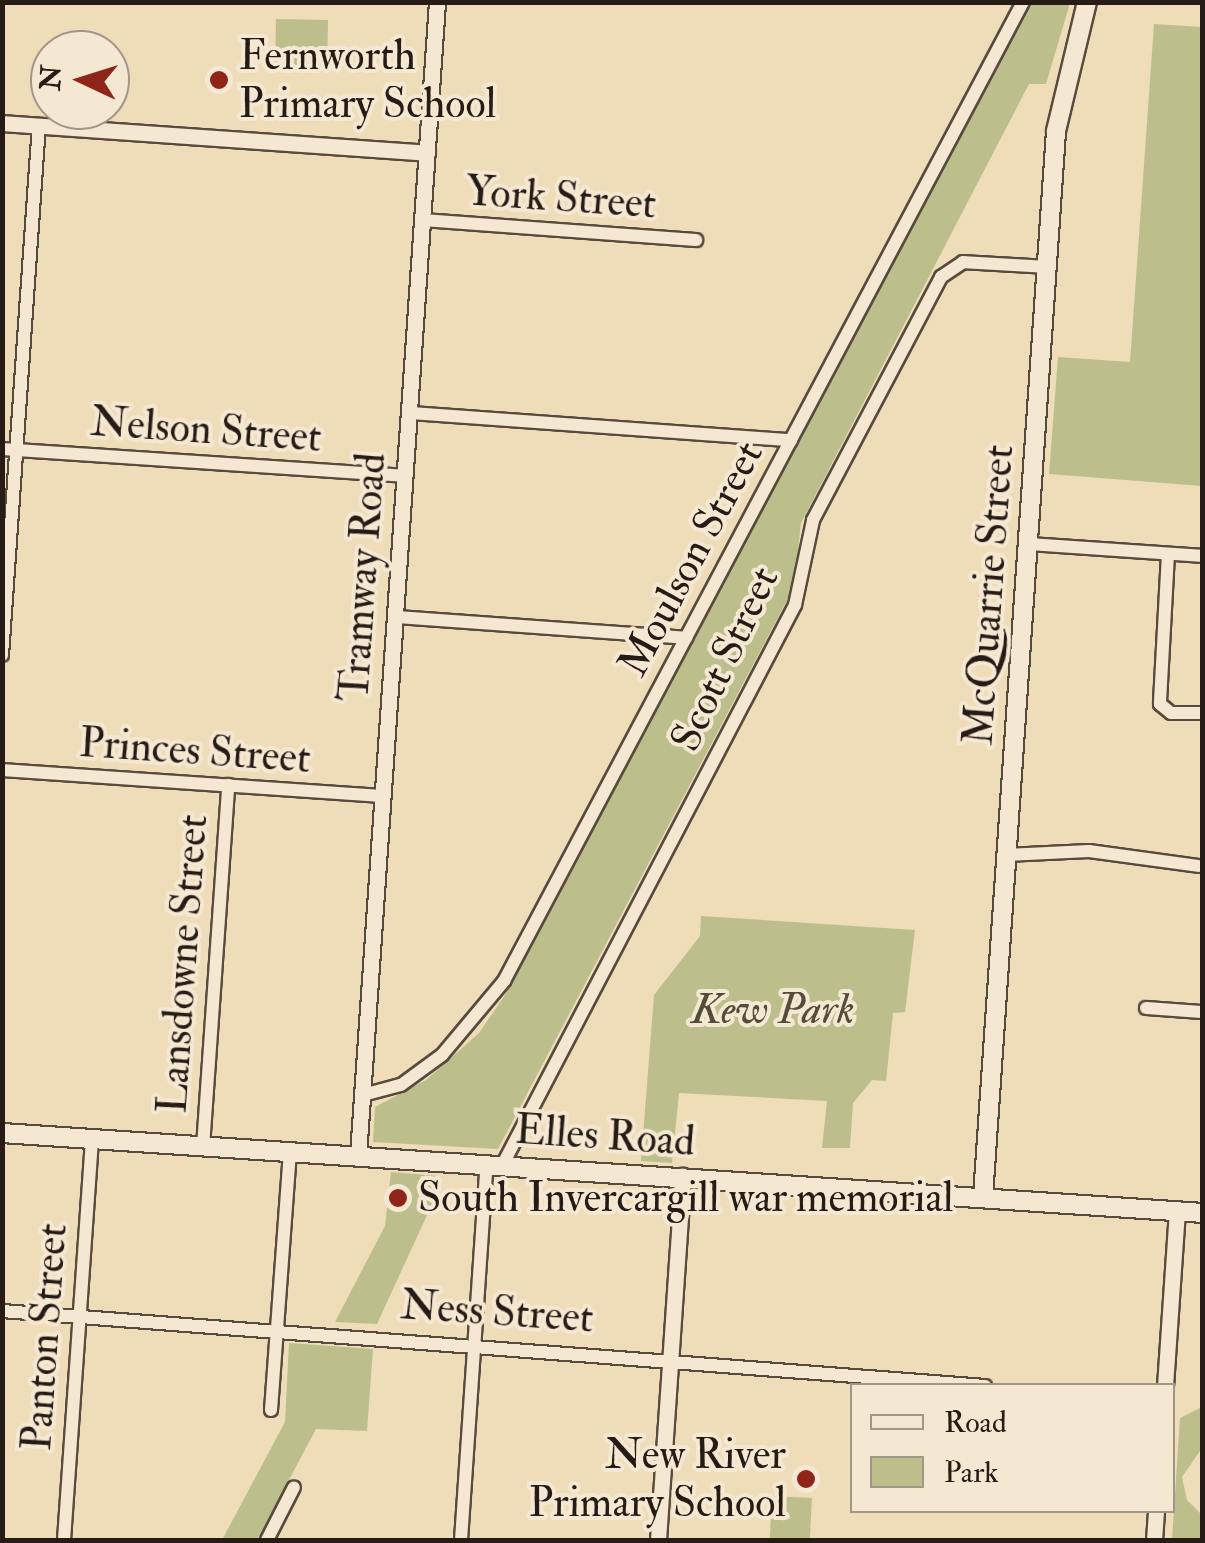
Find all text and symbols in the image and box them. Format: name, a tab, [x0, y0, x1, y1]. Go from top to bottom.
north arrow	[30, 30, 130, 130]
place label: Fernworth Primary School	[239, 31, 496, 130]
text: N	[33, 64, 70, 92]
marker: Fernworth Primary School	[208, 69, 230, 91]
street label: York Street	[464, 166, 658, 230]
street label: Nelson Street	[89, 397, 323, 463]
street label: Moulson Street	[608, 433, 774, 685]
street label: McQuarrie Street	[953, 443, 1025, 747]
street label: Tramway Road	[329, 451, 397, 703]
street label: Scott Street	[660, 559, 790, 759]
street label: Princes Street	[78, 718, 312, 784]
street label: Lansdowne Street	[147, 813, 219, 1115]
park label: Kew Park	[691, 985, 855, 1035]
street label: Elles Road	[513, 1105, 697, 1167]
place label: South Invercargill war memorial	[418, 1173, 953, 1223]
marker: South Invercargill war memorial	[387, 1187, 409, 1209]
street label: Panton Street	[12, 1222, 78, 1452]
street label: Ness Street	[399, 1280, 595, 1344]
legend	[850, 1383, 1175, 1513]
text: Road	[944, 1404, 1007, 1441]
place label: New River Primary School	[529, 1430, 786, 1528]
text: Park	[944, 1454, 999, 1491]
marker: New River Primary School	[795, 1468, 817, 1490]

